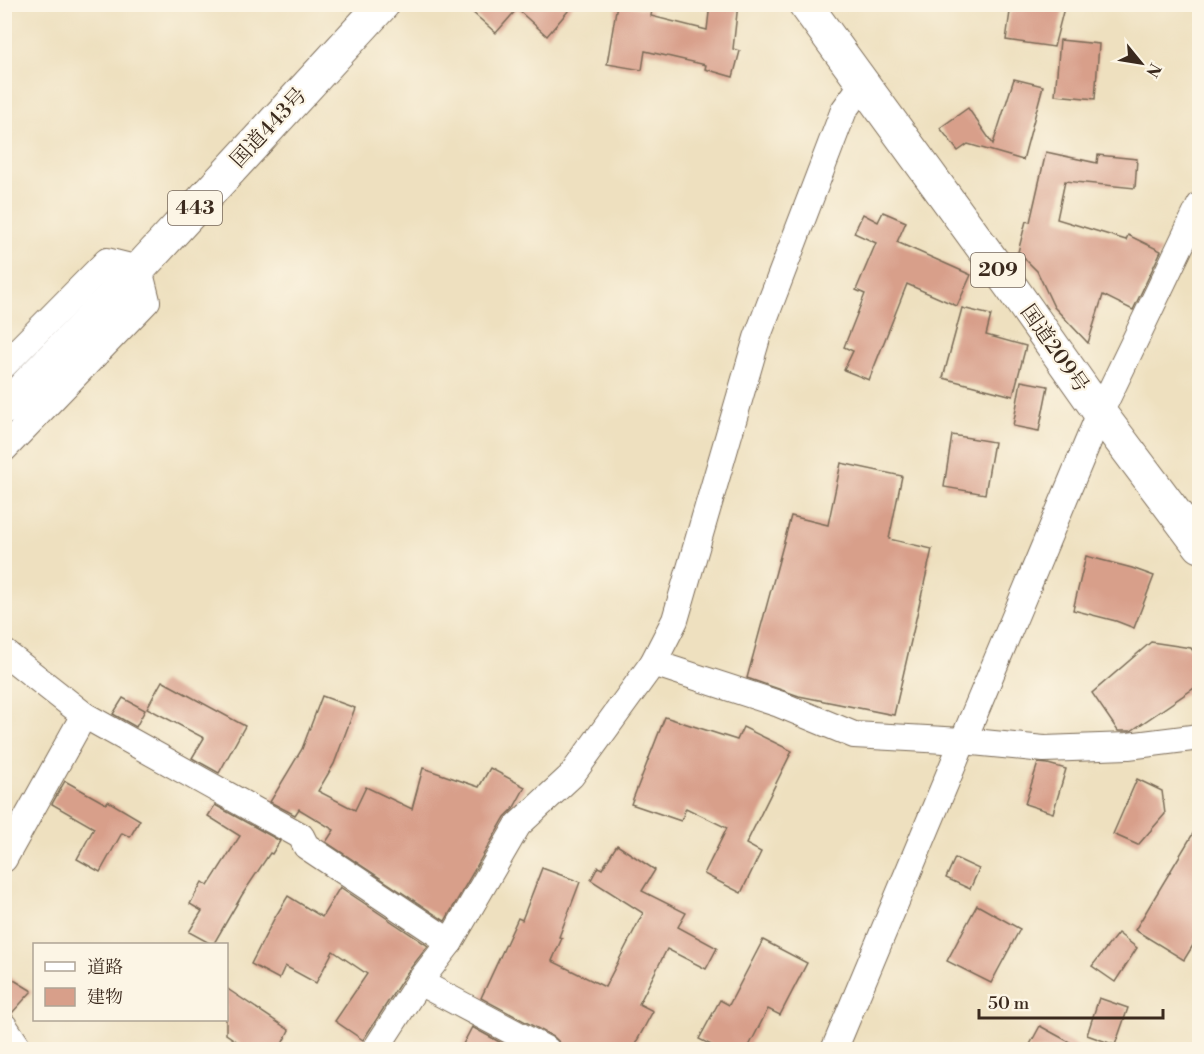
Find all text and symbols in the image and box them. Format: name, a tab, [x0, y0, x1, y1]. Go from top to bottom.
north arrow	[1111, 33, 1171, 93]
text: N	[1141, 60, 1165, 81]
street label: 国道443号	[225, 83, 313, 173]
road number: 443	[168, 191, 222, 225]
road number: 209	[971, 253, 1025, 287]
street label: 国道209号	[1014, 300, 1094, 398]
legend	[33, 943, 228, 1021]
text: 道路	[87, 956, 123, 979]
scale bar	[979, 982, 1164, 1020]
text: 建物	[87, 986, 123, 1009]
text: 50 m	[988, 992, 1030, 1015]

